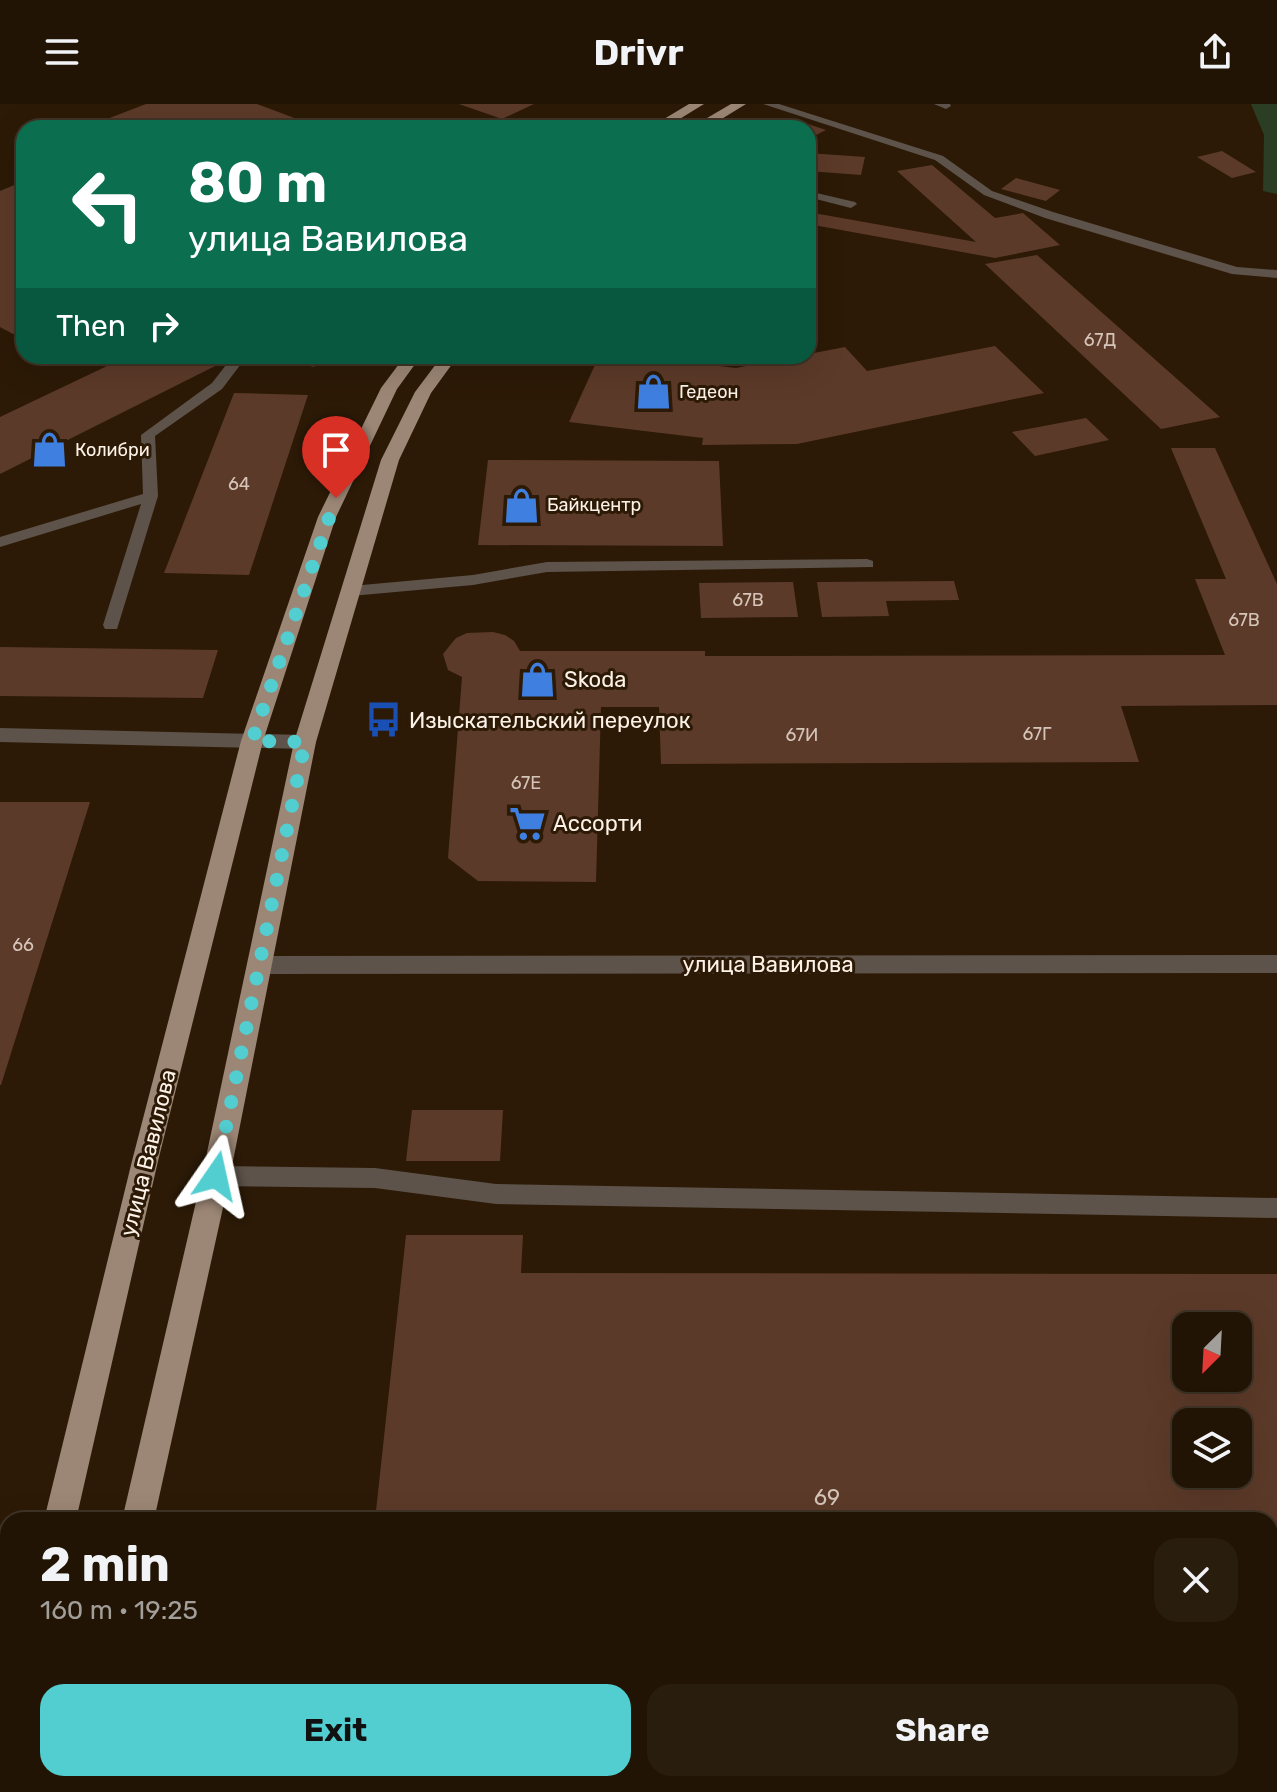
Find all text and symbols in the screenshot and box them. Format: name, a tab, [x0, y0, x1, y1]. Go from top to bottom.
icon: menu	[40, 30, 84, 74]
icon: share	[1193, 30, 1237, 74]
text: Drivr	[593, 31, 684, 74]
text: 80 m	[188, 150, 327, 216]
icon: left	[56, 152, 160, 256]
text: улица Вавилова	[188, 217, 468, 260]
icon: right	[142, 304, 186, 348]
text: Then	[56, 308, 126, 344]
house number: 67Д	[1084, 329, 1116, 351]
shop icon: Гедеон	[634, 373, 672, 411]
place label: Гедеон	[679, 381, 738, 403]
pin	[302, 416, 370, 498]
icon: arrive	[314, 428, 358, 472]
shop icon: Колибри	[30, 431, 68, 469]
place label: Колибри	[75, 439, 150, 461]
house number: 64	[228, 473, 250, 495]
shop icon: Байкцентр	[502, 486, 540, 524]
place label: Байкцентр	[547, 494, 641, 516]
house number: 67В	[732, 589, 764, 611]
house number: 67В	[1228, 609, 1260, 631]
shop icon: Skoda	[519, 660, 557, 698]
place label: Skoda	[564, 666, 626, 693]
bus stop icon: Изыскательский переулок	[364, 701, 402, 739]
place label: Изыскательский переулок	[409, 707, 691, 734]
house number: 67Г	[1023, 723, 1052, 745]
house number: 67И	[786, 724, 818, 746]
house number: 67Е	[511, 772, 541, 794]
supermarket icon: Ассорти	[508, 804, 546, 842]
place label: Ассорти	[553, 810, 642, 837]
house number: 66	[12, 934, 34, 956]
street label: улица Вавилова	[682, 951, 854, 978]
street label: улица Вавилова	[114, 1067, 182, 1239]
position arrow	[174, 1134, 258, 1218]
north arrow	[1172, 1312, 1252, 1392]
map controls	[1172, 1312, 1252, 1488]
button: layers	[1172, 1408, 1252, 1488]
house number: 69	[814, 1484, 840, 1511]
text: 2 min	[40, 1536, 170, 1593]
button: close	[1154, 1538, 1238, 1622]
text: 160 m · 19:25	[40, 1595, 198, 1626]
button: Exit	[40, 1684, 631, 1776]
button: Share	[647, 1684, 1238, 1776]

